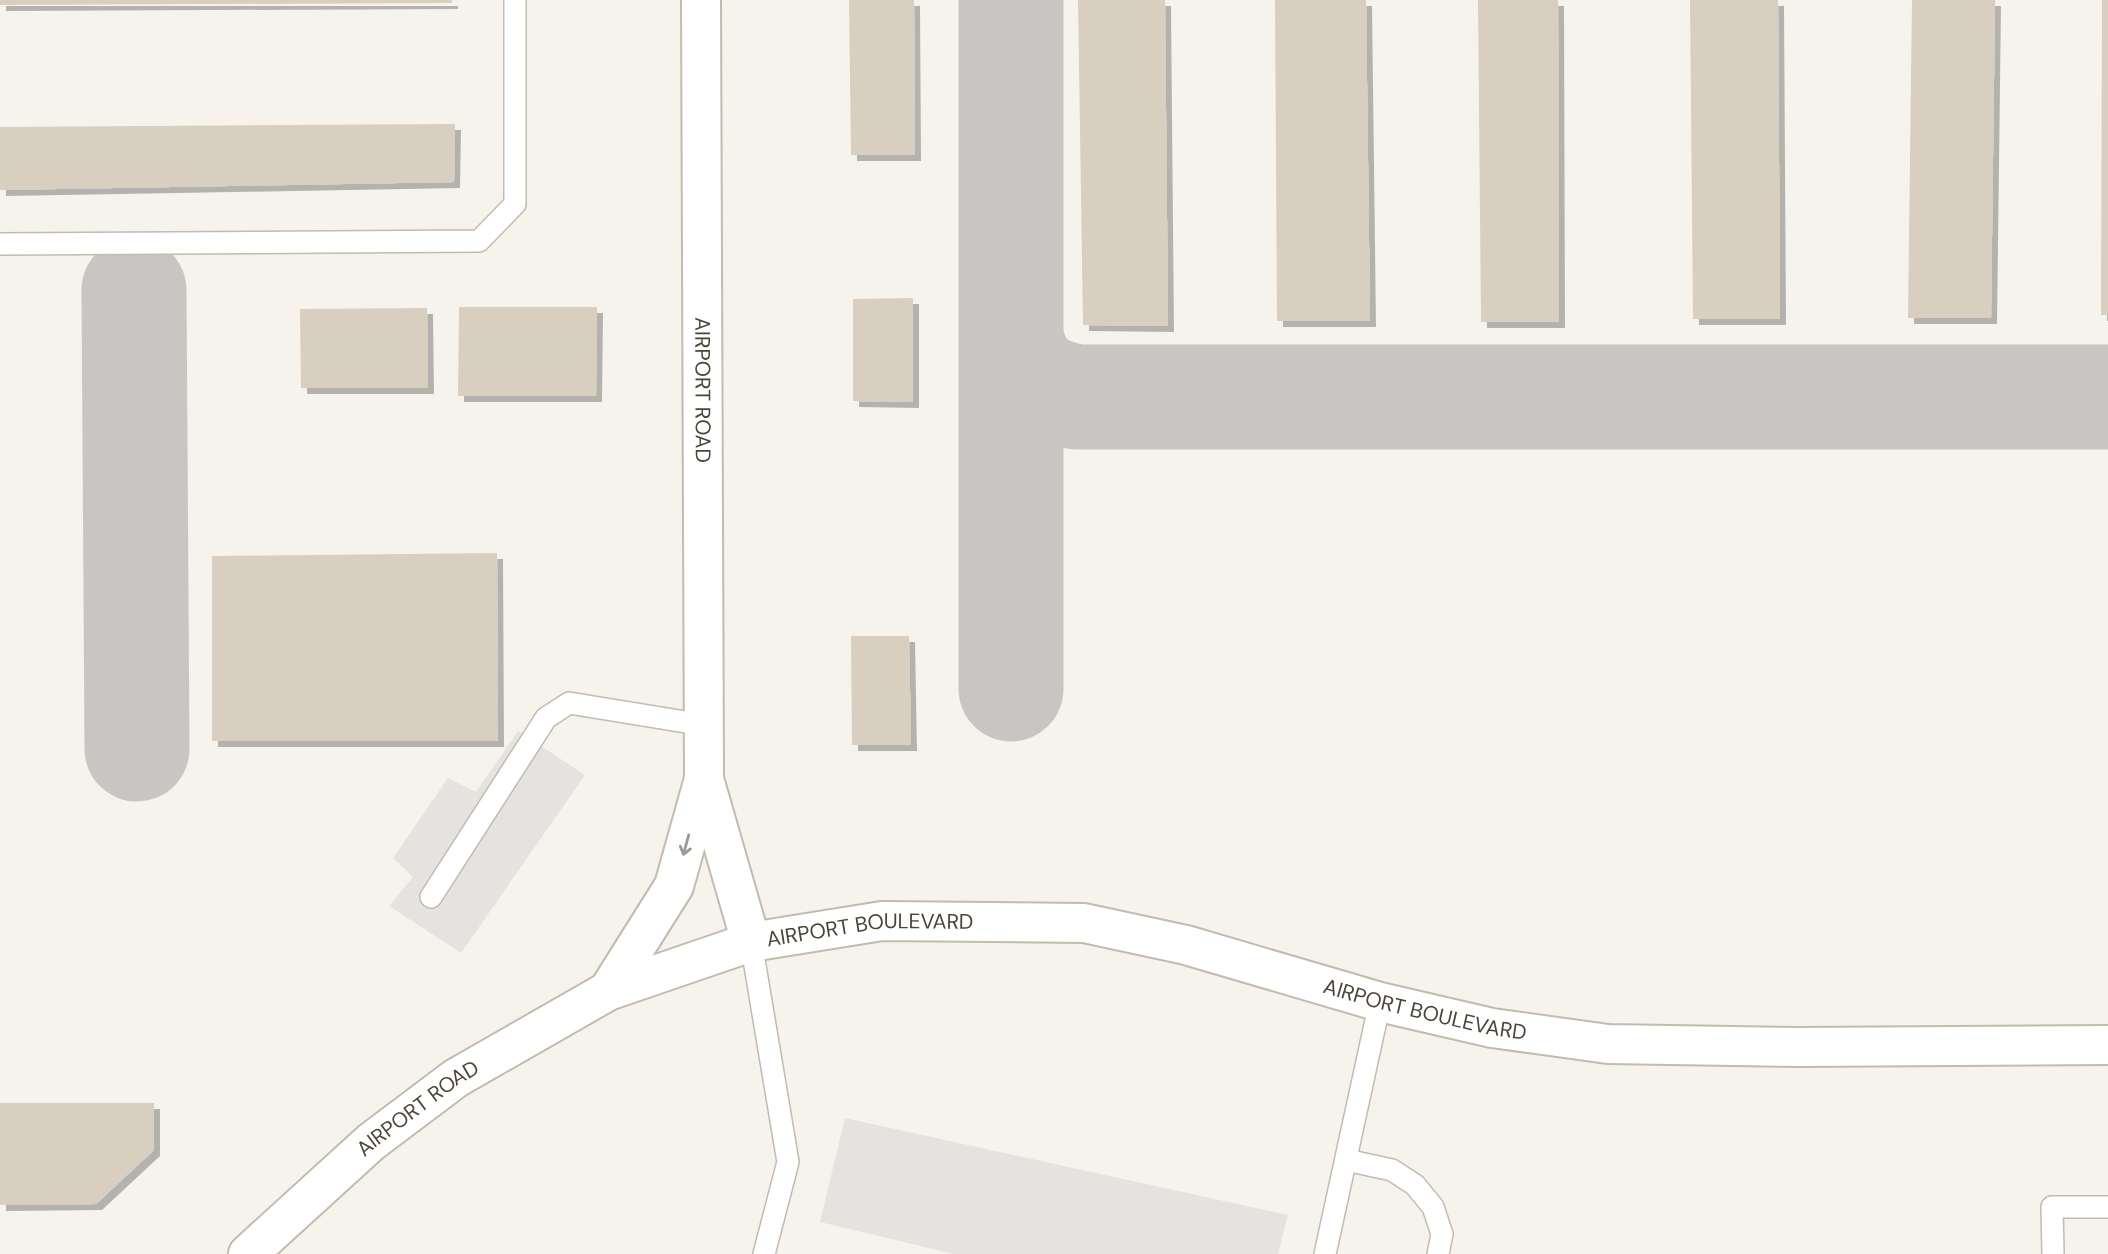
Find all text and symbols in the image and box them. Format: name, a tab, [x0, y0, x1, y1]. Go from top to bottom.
street label: AIRPORT ROAD	[688, 317, 717, 463]
one-way arrow	[679, 833, 692, 855]
street label: AIRPORT BOULEVARD	[764, 907, 974, 953]
street label: AIRPORT BOULEVARD	[1320, 972, 1528, 1047]
street label: AIRPORT ROAD	[350, 1054, 484, 1163]

